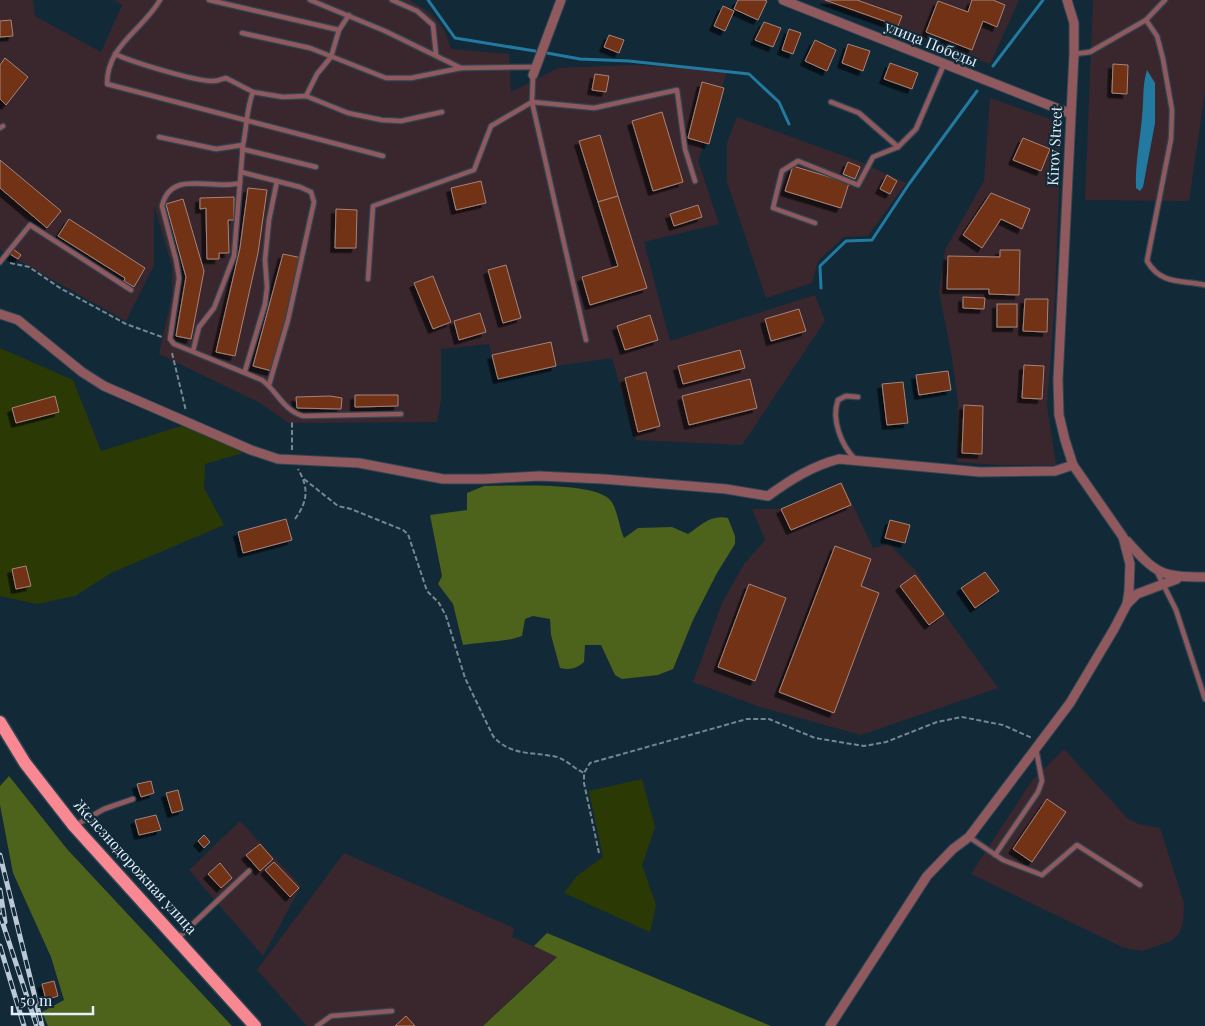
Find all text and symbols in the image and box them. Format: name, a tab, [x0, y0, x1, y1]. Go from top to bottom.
street label: улица Победы	[881, 15, 981, 71]
street label: Kirov Street	[1042, 105, 1066, 186]
street label: Железнодорожная улица	[70, 795, 202, 939]
scale bar	[12, 984, 94, 1016]
text: 50 m	[20, 990, 53, 1010]

